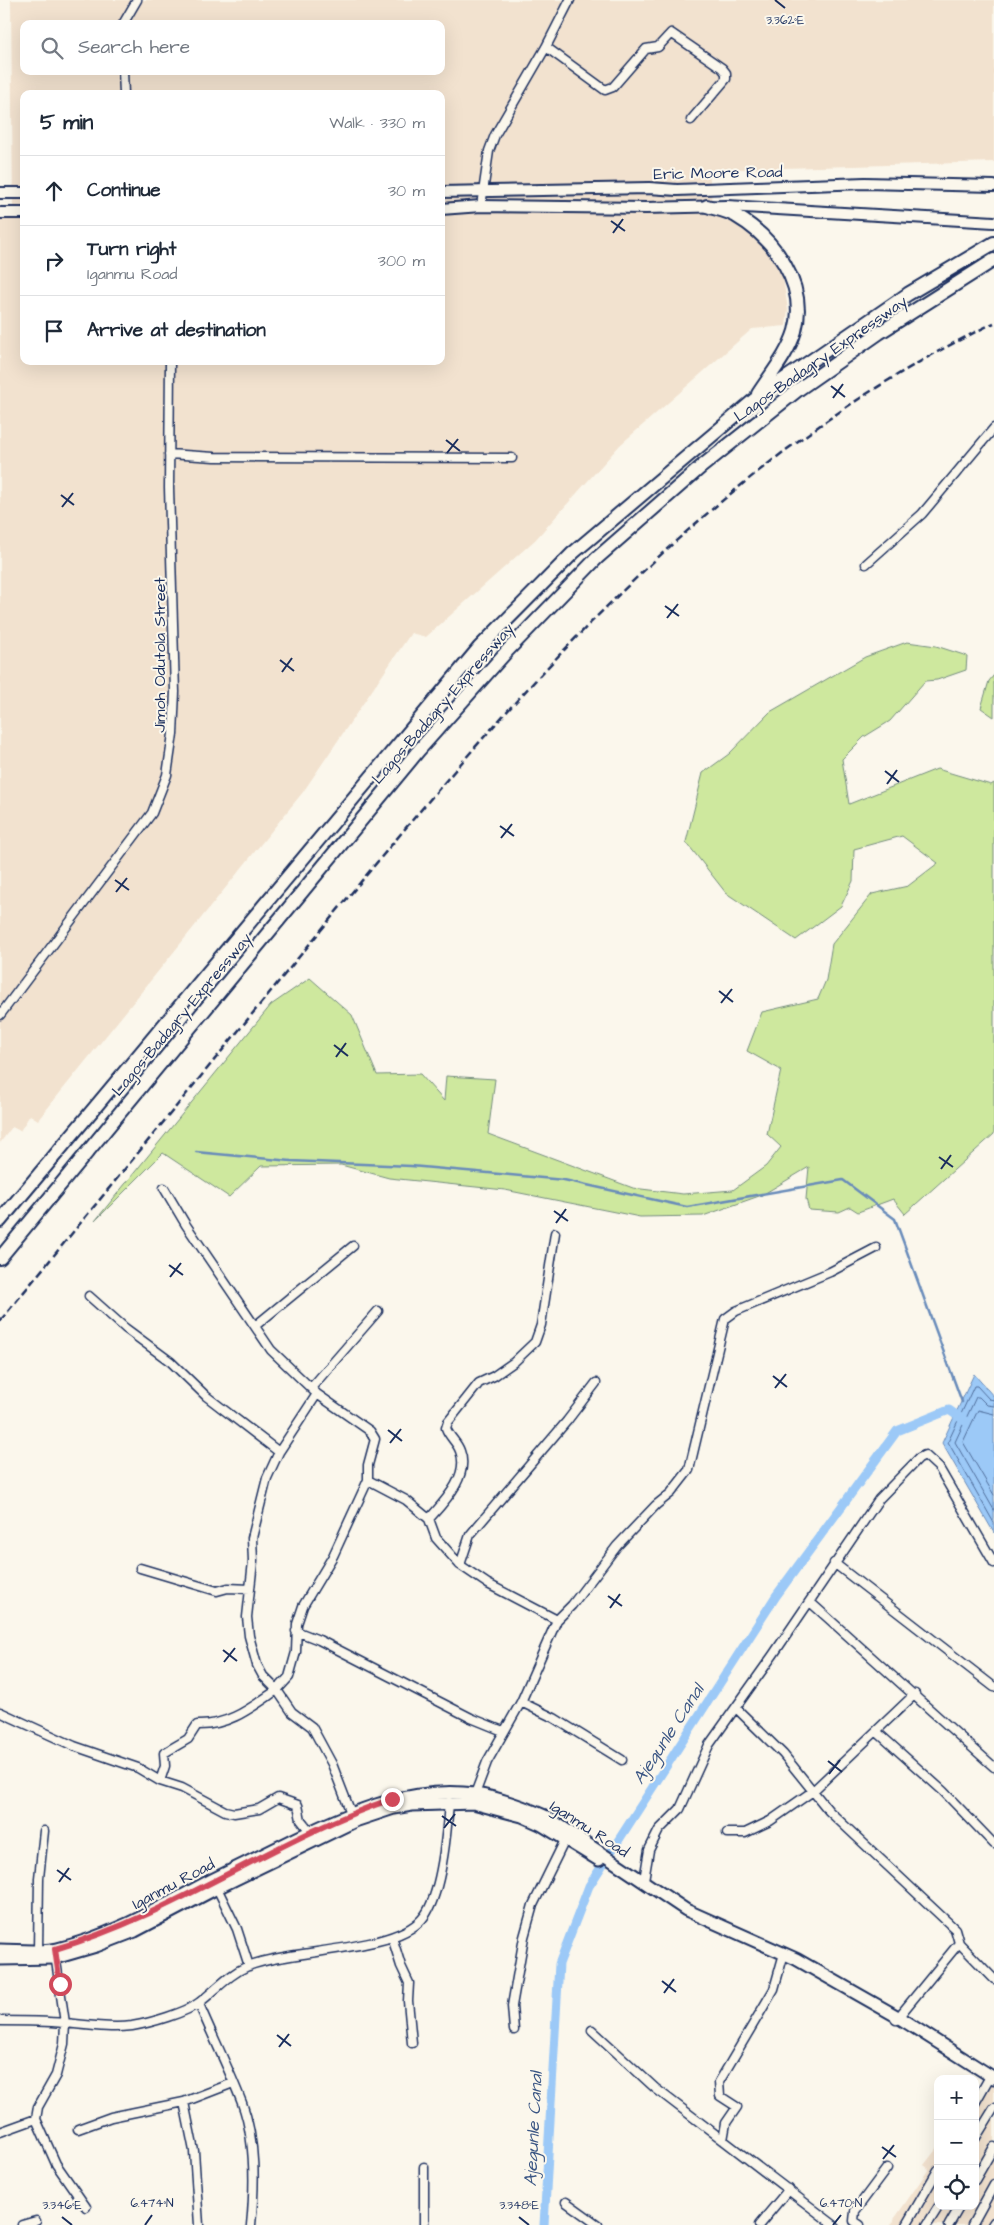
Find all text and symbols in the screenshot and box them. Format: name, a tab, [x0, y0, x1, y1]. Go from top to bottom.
text: 3.362°E	[766, 12, 804, 29]
search box	[20, 20, 445, 75]
icon: search	[38, 34, 66, 62]
text: Search here	[78, 34, 190, 61]
text: 5 min	[40, 108, 93, 137]
text: Walk · 330 m	[329, 112, 425, 134]
street label: Eric Moore Road	[653, 161, 783, 185]
icon: ahead	[40, 177, 68, 205]
text: Continue	[87, 177, 161, 204]
text: 30 m	[388, 180, 425, 202]
text: Turn right	[87, 236, 176, 263]
icon: right	[40, 247, 68, 275]
text: 300 m	[378, 250, 425, 272]
text: Iganmu Road	[87, 263, 178, 285]
street label: Lagos-Badagry Expressway	[730, 290, 912, 428]
icon: arrive	[40, 317, 68, 345]
text: Arrive at destination	[87, 317, 266, 344]
street label: Jimoh Odutola Street	[149, 577, 171, 733]
street label: Lagos-Badagry Expressway	[367, 618, 520, 790]
street label: Lagos-Badagry Expressway	[107, 928, 258, 1102]
water label: Ajegunle Canal	[627, 1678, 712, 1790]
route end	[381, 1788, 404, 1811]
street label: Iganmu Road	[545, 1795, 633, 1864]
street label: Iganmu Road	[128, 1853, 219, 1916]
route start	[49, 1973, 72, 1996]
water label: Ajegunle Canal	[518, 2069, 550, 2187]
map controls	[934, 2075, 979, 2210]
button: +	[934, 2075, 979, 2120]
button: −	[934, 2120, 979, 2165]
button: locate	[934, 2165, 979, 2210]
text: 6.474°N	[130, 2195, 174, 2212]
text: 6.470°N	[820, 2195, 863, 2212]
text: 3.346°E	[42, 2197, 82, 2214]
text: 3.348°E	[499, 2197, 539, 2214]

